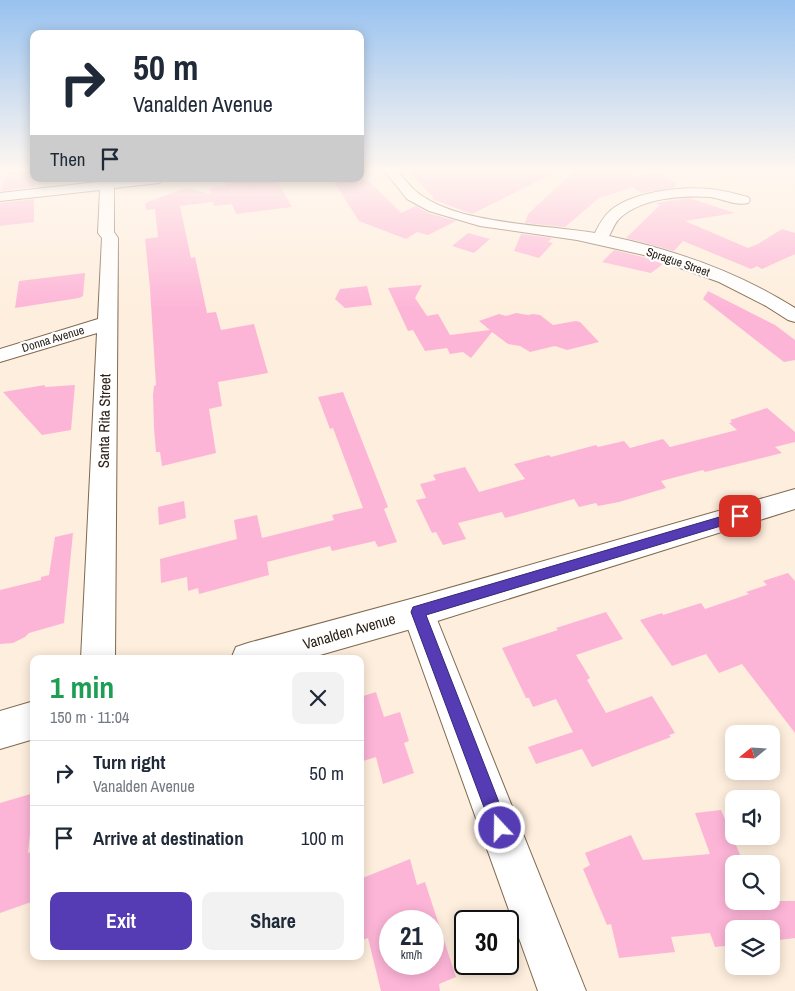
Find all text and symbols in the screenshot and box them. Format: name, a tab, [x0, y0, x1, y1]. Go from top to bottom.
text: 50 m	[133, 44, 198, 91]
icon: right	[50, 50, 115, 115]
text: Vanalden Avenue	[133, 89, 273, 119]
icon: arrive	[96, 145, 124, 173]
text: Then	[50, 146, 86, 172]
street label: Sprague Street	[644, 244, 712, 280]
street label: Donna Avenue	[20, 322, 86, 356]
street label: Santa Rita Street	[93, 373, 115, 468]
pin	[719, 495, 761, 537]
icon: arrive	[726, 502, 754, 530]
street label: Vanalden Avenue	[300, 608, 398, 654]
text: 1 min	[50, 667, 114, 707]
button: close	[292, 672, 344, 724]
text: 150 m · 11:04	[50, 706, 129, 728]
north arrow	[725, 725, 780, 780]
map controls	[725, 725, 780, 975]
text: Turn right	[93, 749, 165, 775]
icon: right	[50, 759, 78, 787]
text: 50 m	[309, 760, 344, 786]
text: Vanalden Avenue	[93, 775, 195, 797]
button: sound	[725, 790, 780, 845]
position arrow	[473, 801, 525, 853]
icon: arrive	[50, 824, 78, 852]
text: Arrive at destination	[93, 825, 244, 851]
text: 100 m	[301, 825, 344, 851]
button: search	[725, 855, 780, 910]
button: Exit	[50, 892, 192, 950]
button: Share	[202, 892, 344, 950]
speed limit sign: 30	[454, 910, 519, 975]
text: 21	[400, 919, 423, 953]
button: layers	[725, 920, 780, 975]
text: km/h	[401, 947, 422, 963]

